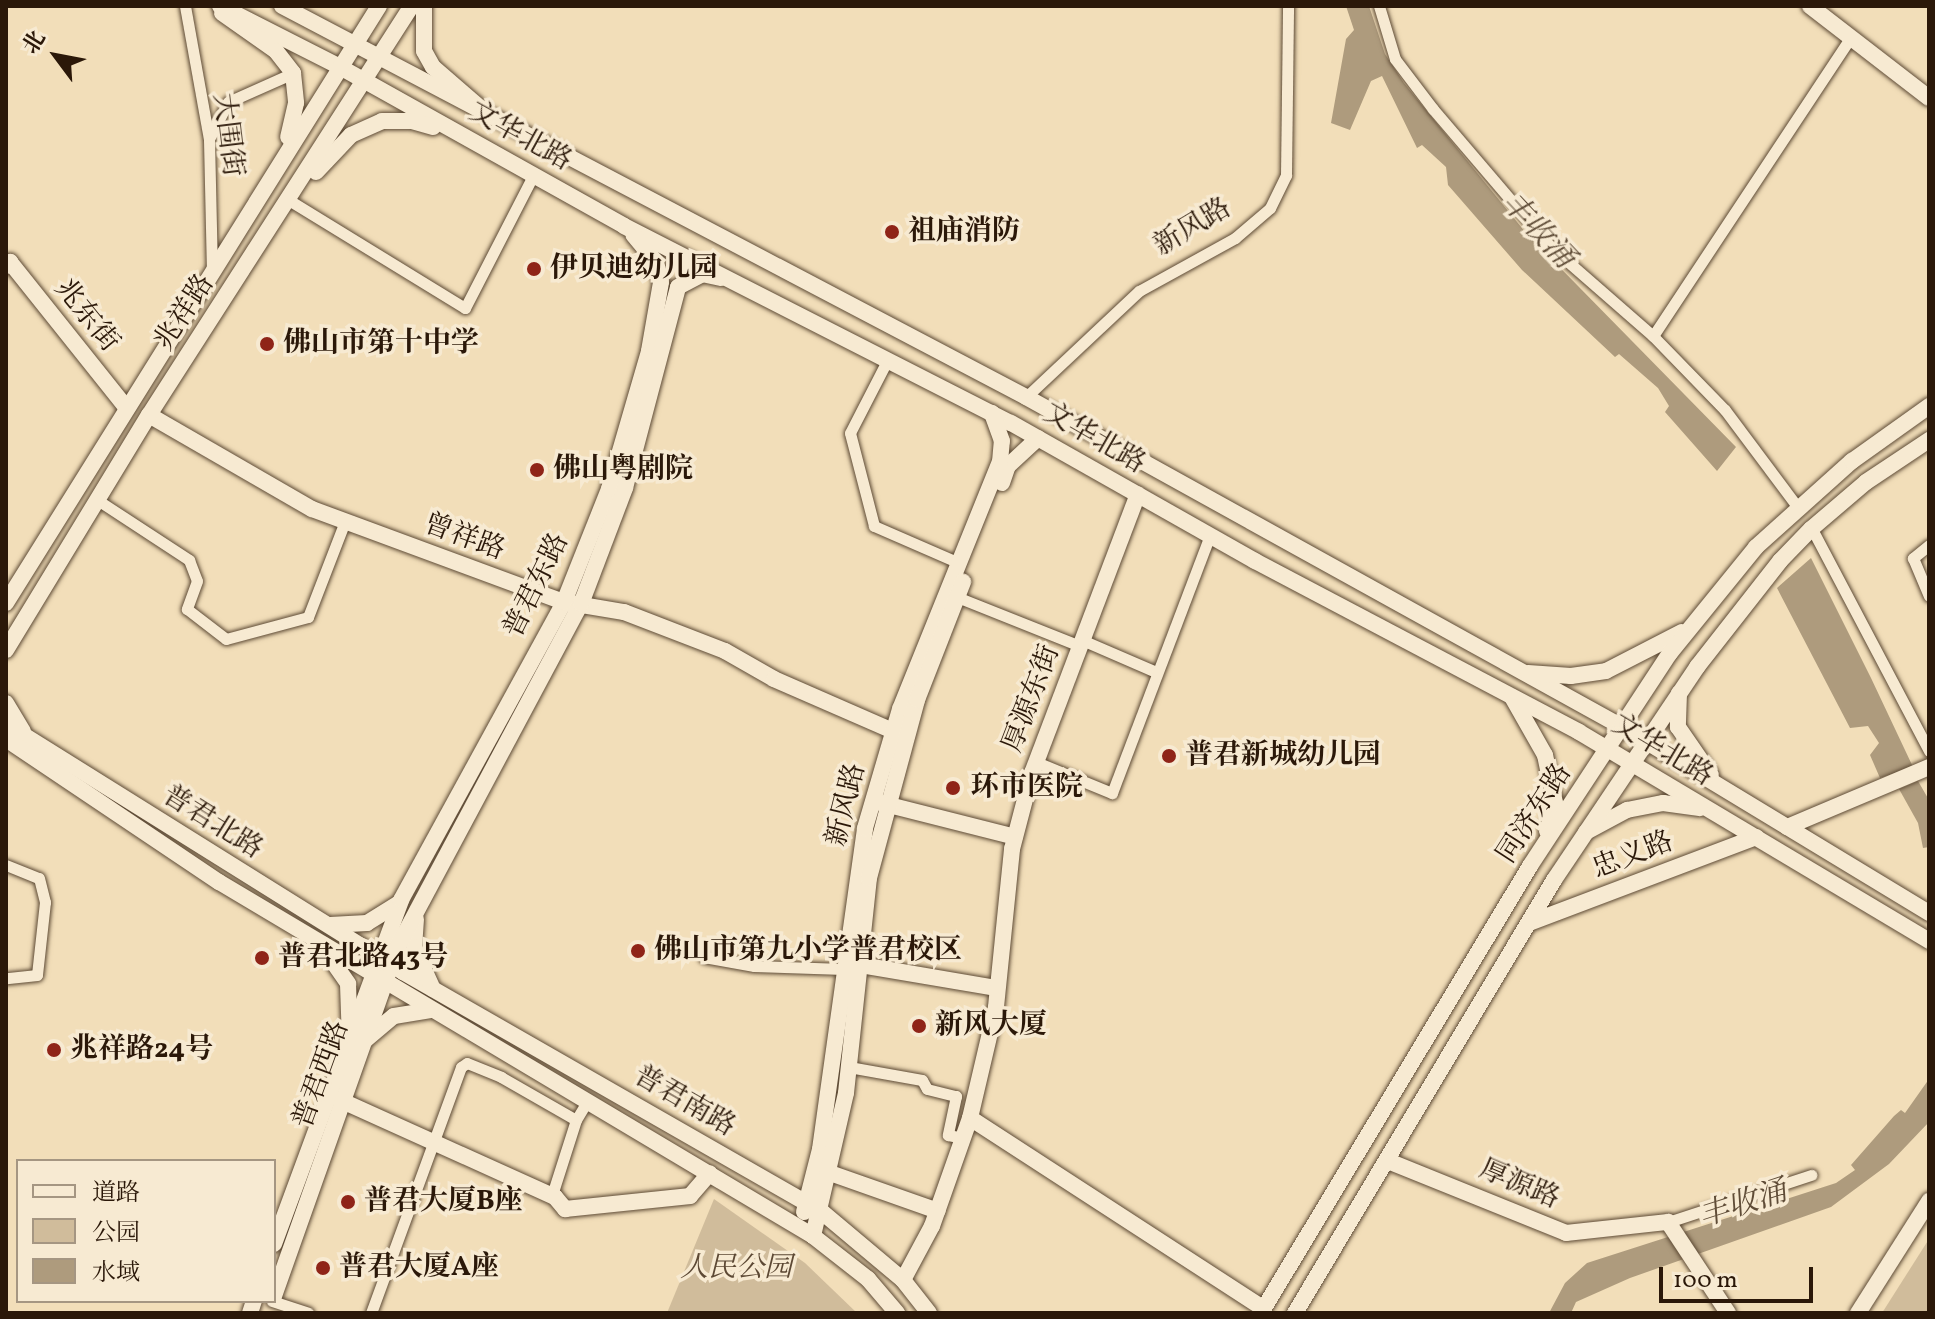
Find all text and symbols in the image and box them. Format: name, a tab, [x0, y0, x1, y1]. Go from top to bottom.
north arrow	[16, 16, 96, 96]
text: 北	[16, 25, 54, 61]
street label: 大围街	[205, 91, 249, 179]
street label: 文华北路	[463, 95, 577, 179]
water label: 丰收涌	[1493, 186, 1581, 276]
street label: 新风路	[1148, 192, 1238, 264]
place label: 祖庙消防	[908, 215, 1020, 249]
marker: 祖庙消防	[883, 223, 901, 241]
place label: 伊贝迪幼儿园	[550, 252, 718, 286]
marker: 伊贝迪幼儿园	[525, 260, 543, 278]
street label: 兆祥路	[148, 269, 222, 357]
street label: 兆东街	[47, 273, 125, 359]
place label: 佛山市第十中学	[283, 327, 479, 361]
marker: 佛山市第十中学	[258, 335, 276, 353]
street label: 文华北路	[1037, 396, 1151, 482]
place label: 佛山粤剧院	[553, 453, 693, 487]
marker: 佛山粤剧院	[528, 461, 546, 479]
street label: 曾祥路	[419, 508, 509, 568]
street label: 普君东路	[497, 528, 577, 644]
street label: 厚源东街	[996, 641, 1068, 757]
street label: 文华北路	[1605, 708, 1719, 794]
place label: 普君新城幼儿园	[1185, 739, 1381, 773]
marker: 普君新城幼儿园	[1160, 747, 1178, 765]
street label: 同济东路	[1490, 758, 1580, 870]
street label: 新风路	[821, 760, 873, 850]
place label: 环市医院	[971, 771, 1083, 805]
marker: 环市医院	[942, 777, 964, 799]
street label: 普君北路	[156, 779, 268, 867]
street label: 忠义路	[1588, 825, 1678, 887]
place label: 佛山市第九小学普君校区	[654, 934, 962, 968]
place label: 普君北路43号	[278, 941, 448, 975]
marker: 佛山市第九小学普君校区	[629, 942, 647, 960]
marker: 普君北路43号	[253, 949, 271, 967]
place label: 新风大厦	[935, 1009, 1047, 1043]
street label: 普君西路	[287, 1017, 357, 1133]
marker: 新风大厦	[910, 1017, 928, 1035]
place label: 兆祥路24号	[70, 1033, 213, 1067]
marker: 兆祥路24号	[45, 1041, 63, 1059]
street label: 普君南路	[627, 1059, 741, 1145]
street label: 厚源路	[1474, 1153, 1564, 1217]
legend	[16, 1159, 276, 1303]
water label: 丰收涌	[1695, 1174, 1791, 1236]
text: 道路	[92, 1177, 140, 1211]
place label: 普君大厦B座	[364, 1185, 523, 1219]
marker: 普君大厦B座	[339, 1193, 357, 1211]
text: 公园	[92, 1217, 140, 1251]
place label: 普君大厦A座	[339, 1251, 499, 1285]
scale bar	[1663, 1251, 1817, 1301]
park label: 人民公园	[680, 1252, 792, 1286]
text: 水域	[92, 1257, 140, 1291]
marker: 普君大厦A座	[314, 1259, 332, 1277]
text: 100 m	[1673, 1264, 1738, 1298]

